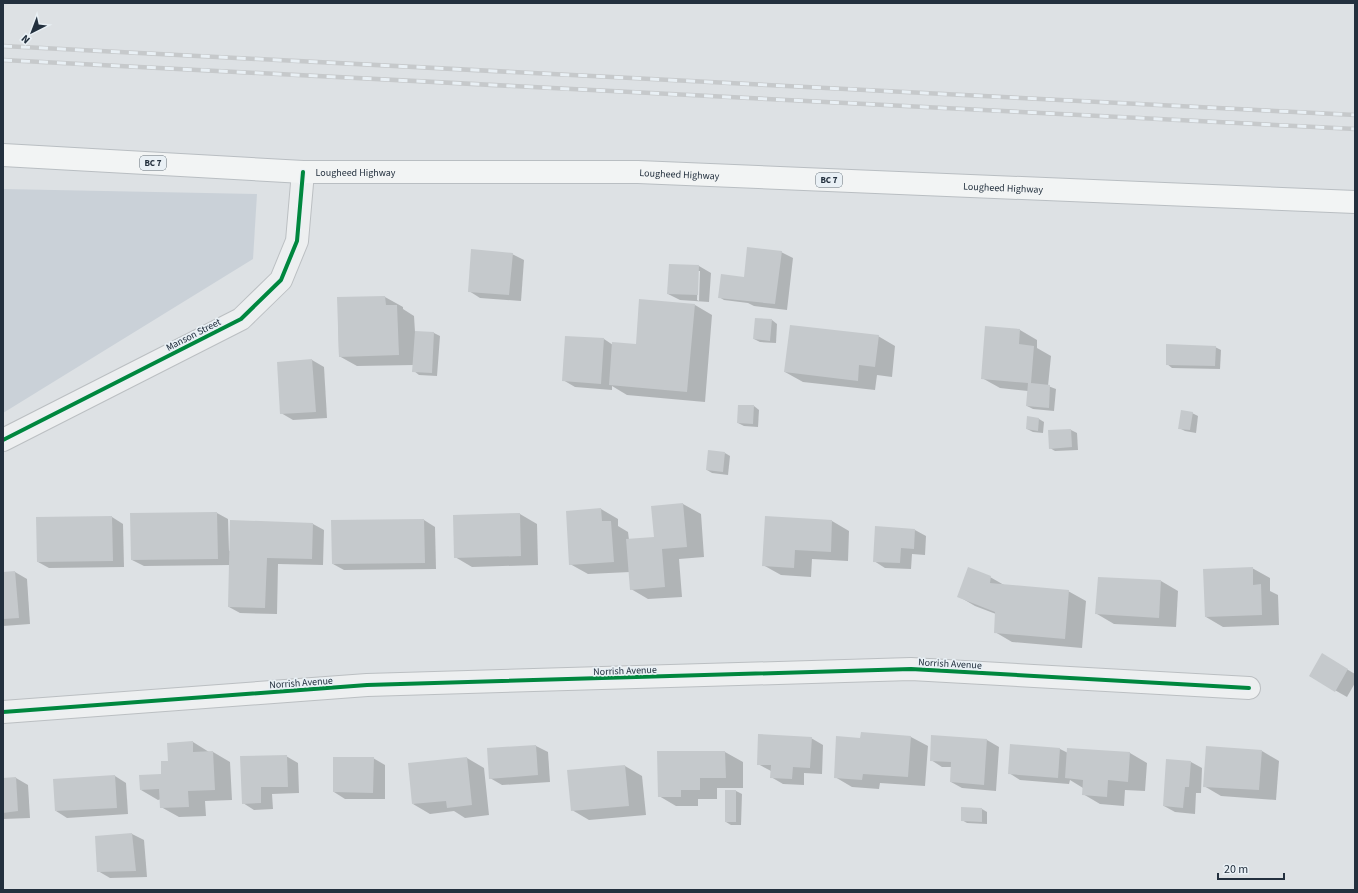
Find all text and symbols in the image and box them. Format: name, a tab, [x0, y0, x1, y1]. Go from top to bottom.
north arrow	[12, 12, 52, 52]
text: N	[18, 31, 33, 47]
road number: BC 7	[140, 156, 166, 170]
street label: Lougheed Highway	[316, 166, 396, 180]
street label: Lougheed Highway	[639, 166, 720, 183]
road number: BC 7	[816, 173, 842, 187]
street label: Lougheed Highway	[963, 180, 1044, 197]
street label: Manson Street	[164, 315, 224, 355]
street label: Norrish Avenue	[918, 655, 982, 673]
street label: Norrish Avenue	[593, 663, 657, 679]
street label: Norrish Avenue	[269, 674, 333, 692]
scale bar	[1218, 855, 1284, 881]
text: 20 m	[1224, 861, 1248, 878]

